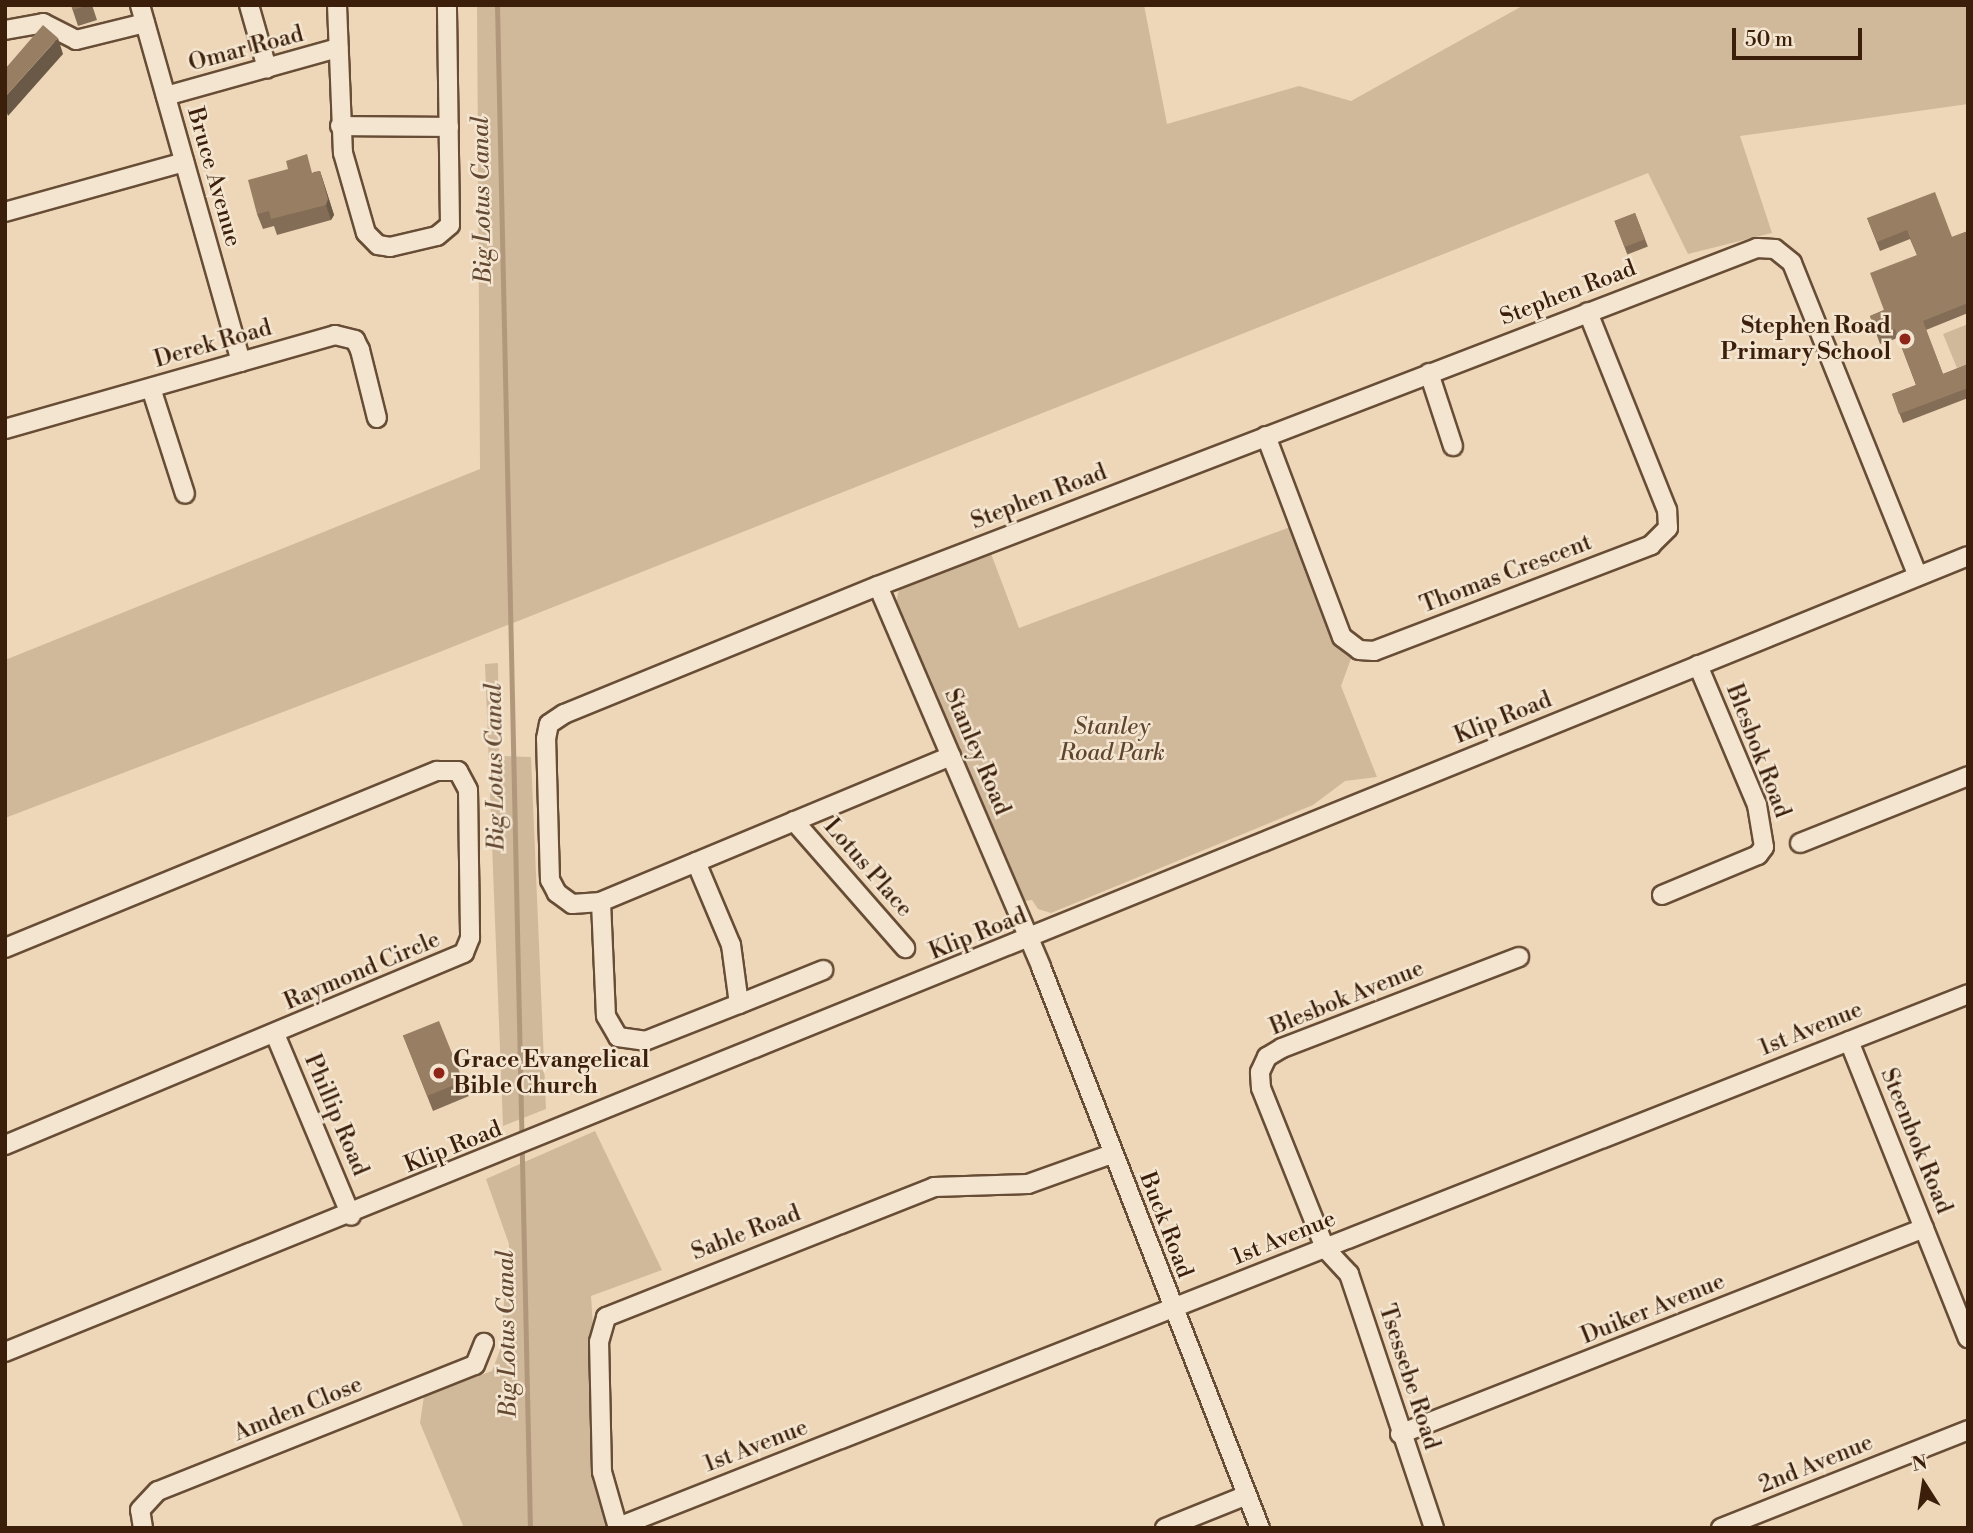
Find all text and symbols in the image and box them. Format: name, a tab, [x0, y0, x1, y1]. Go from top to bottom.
scale bar	[1735, 14, 1864, 58]
street label: Omar Road	[186, 20, 306, 78]
text: 50 m	[1745, 27, 1793, 53]
street label: Bruce Avenue	[181, 104, 247, 250]
water label: Big Lotus Canal	[467, 116, 499, 284]
street label: Stephen Road	[1496, 254, 1640, 332]
place label: Stephen Road Primary School	[1720, 312, 1891, 366]
street label: Derek Road	[151, 314, 275, 374]
marker: Stephen Road Primary School	[1897, 331, 1913, 347]
street label: Stephen Road	[967, 458, 1111, 536]
street label: Thomas Crescent	[1416, 529, 1596, 619]
street label: Blesbok Road	[1720, 680, 1796, 822]
water label: Big Lotus Canal	[480, 683, 512, 851]
street label: Stanley Road	[938, 685, 1016, 819]
street label: Klip Road	[1450, 686, 1556, 750]
park label: Stanley Road Park	[1059, 713, 1165, 767]
street label: Lotus Place	[818, 813, 918, 923]
street label: Klip Road	[925, 902, 1031, 966]
street label: Raymond Circle	[280, 926, 444, 1016]
street label: Blesbok Avenue	[1266, 955, 1428, 1041]
street label: 1st Avenue	[1755, 996, 1867, 1062]
place label: Grace Evangelical Bible Church	[453, 1046, 649, 1100]
street label: Phillip Road	[298, 1050, 374, 1180]
street label: Steenbok Road	[1874, 1064, 1958, 1218]
marker: Grace Evangelical Bible Church	[431, 1065, 447, 1081]
street label: Klip Road	[400, 1115, 506, 1179]
street label: Buck Road	[1133, 1168, 1199, 1282]
street label: Sable Road	[688, 1200, 804, 1266]
street label: 1st Avenue	[1228, 1205, 1340, 1271]
water label: Big Lotus Canal	[492, 1250, 524, 1418]
street label: Duiker Avenue	[1577, 1268, 1729, 1350]
street label: Tsessebe Road	[1373, 1301, 1445, 1453]
street label: Amden Close	[230, 1371, 366, 1447]
street label: 1st Avenue	[700, 1414, 812, 1478]
street label: 2nd Avenue	[1755, 1429, 1877, 1499]
north arrow	[1889, 1449, 1959, 1519]
text: N	[1910, 1450, 1929, 1477]

